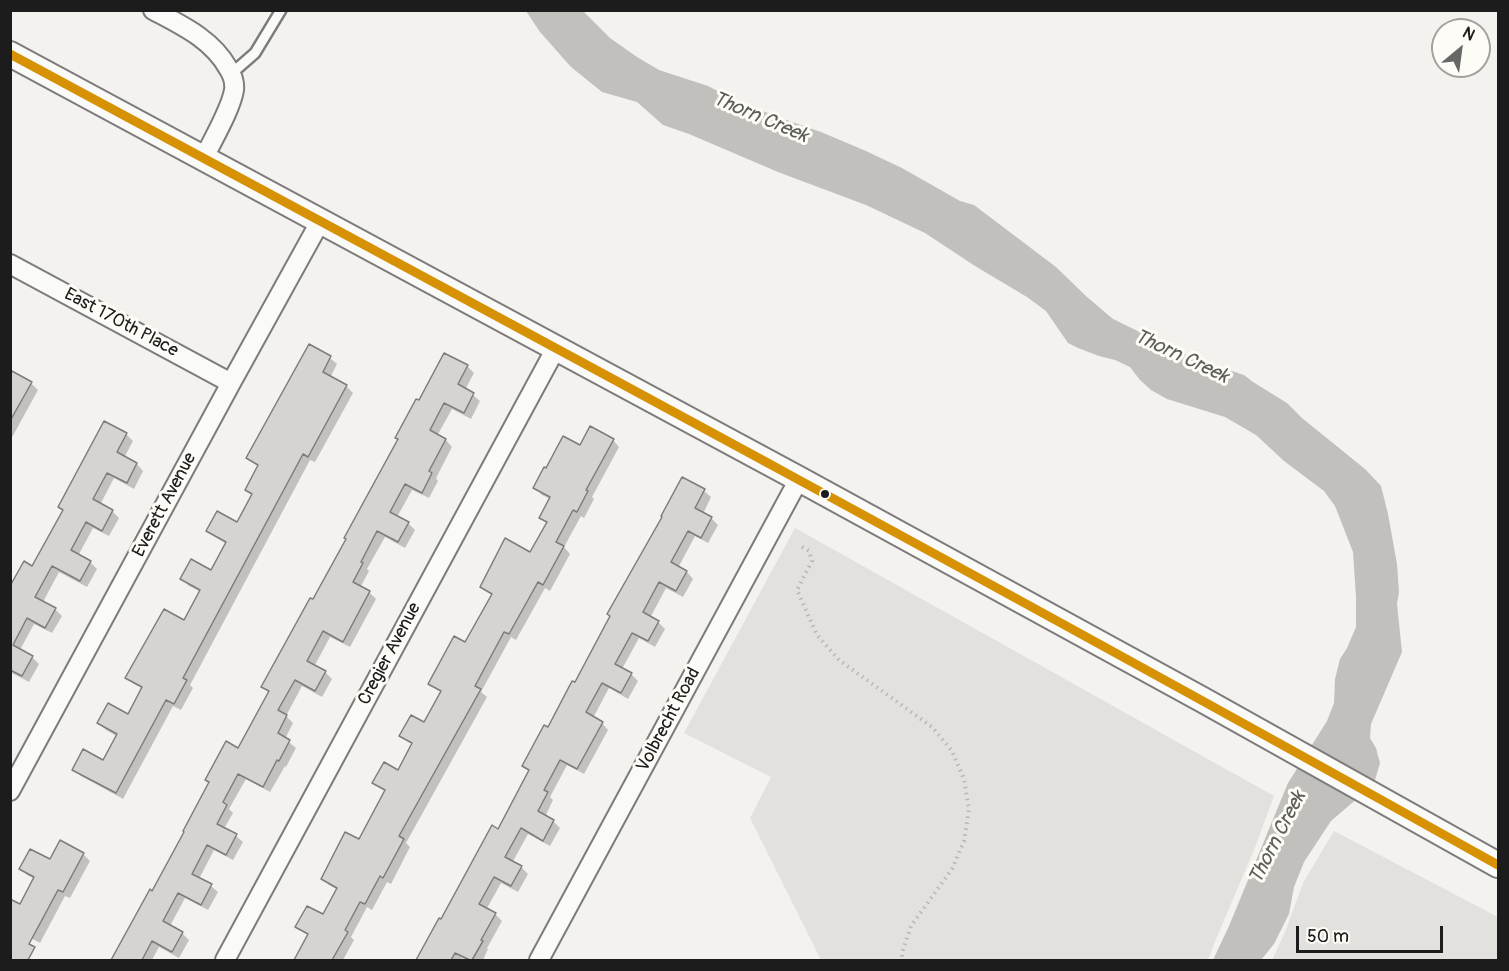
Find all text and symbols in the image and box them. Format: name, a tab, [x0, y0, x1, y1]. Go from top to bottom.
north arrow	[1431, 18, 1491, 78]
text: N	[1459, 23, 1478, 45]
water label: Thorn Creek	[709, 87, 811, 149]
street label: East 170th Place	[60, 284, 182, 362]
water label: Thorn Creek	[1130, 325, 1232, 389]
street label: Everett Avenue	[128, 449, 202, 561]
unlabelled marker	[819, 488, 831, 500]
street label: Cregier Avenue	[354, 599, 426, 709]
street label: Volbrecht Road	[633, 664, 705, 776]
water label: Thorn Creek	[1244, 787, 1312, 889]
scale bar	[1299, 914, 1446, 952]
text: 50 m	[1307, 925, 1349, 948]

